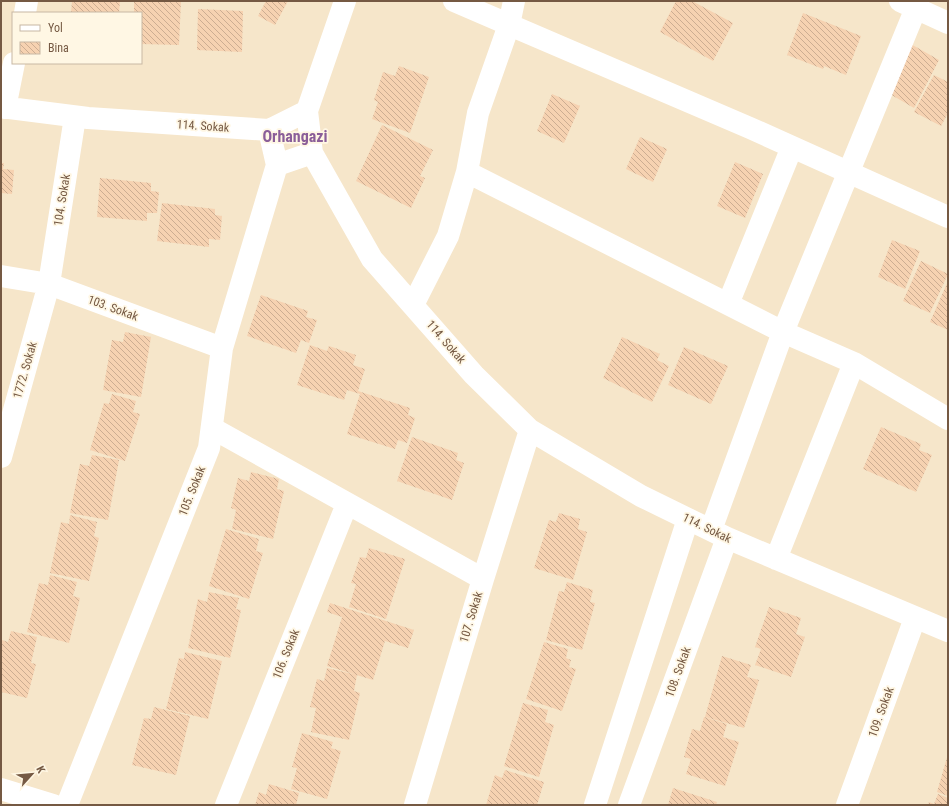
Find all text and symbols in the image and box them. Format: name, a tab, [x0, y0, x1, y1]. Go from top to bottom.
legend	[12, 12, 142, 64]
text: Yol	[48, 21, 63, 35]
text: Bina	[48, 41, 69, 55]
street label: 114. Sokak	[176, 117, 230, 135]
district label: Orhangazi	[262, 127, 328, 146]
street label: 104. Sokak	[51, 172, 73, 227]
street label: 103. Sokak	[86, 292, 141, 324]
street label: 114. Sokak	[423, 318, 469, 367]
street label: 1772. Sokak	[10, 339, 40, 400]
street label: 105. Sokak	[176, 463, 209, 518]
street label: 114. Sokak	[680, 510, 734, 546]
street label: 107. Sokak	[457, 589, 486, 644]
street label: 106. Sokak	[270, 626, 303, 681]
street label: 108. Sokak	[662, 644, 694, 699]
street label: 109. Sokak	[865, 684, 897, 739]
north arrow	[12, 754, 52, 794]
text: K	[33, 764, 48, 776]

